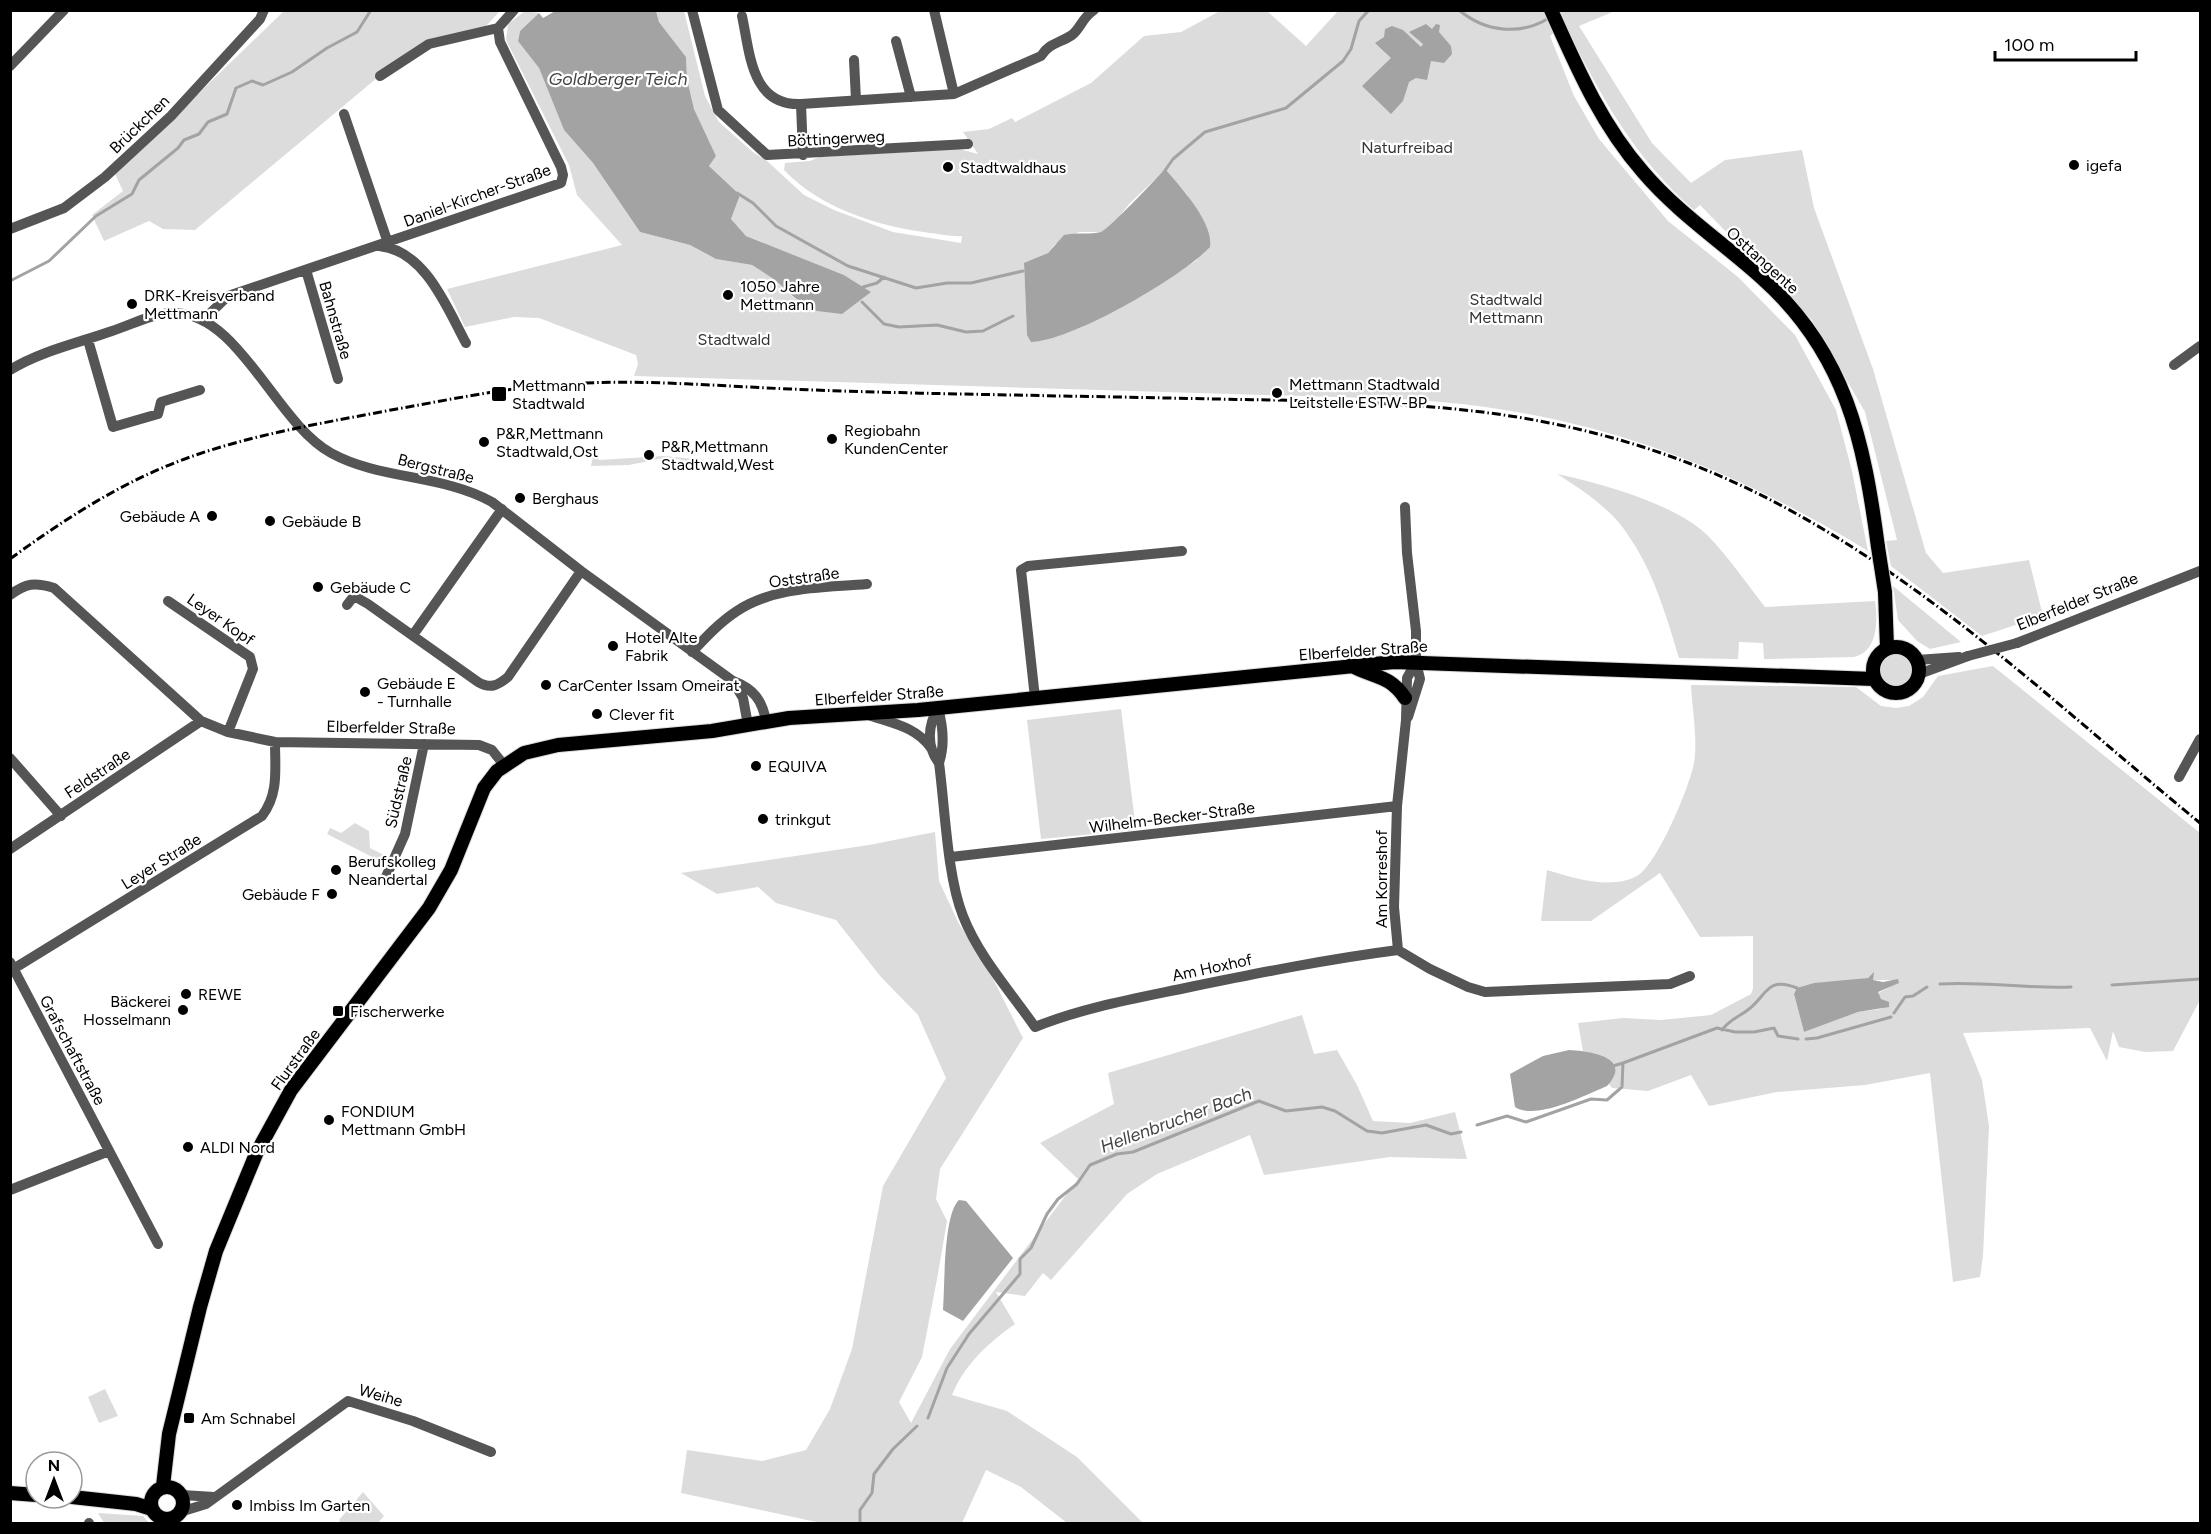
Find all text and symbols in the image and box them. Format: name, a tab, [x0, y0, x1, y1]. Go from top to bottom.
scale bar	[1995, 24, 2136, 62]
text: 100 m	[2004, 34, 2054, 56]
water label: Goldberger Teich	[549, 68, 687, 90]
street label: Brückchen	[106, 91, 173, 157]
street label: Böttingerweg	[787, 126, 885, 151]
park label: Naturfreibad	[1361, 138, 1453, 157]
place label: igefa	[2086, 156, 2122, 175]
place label: Stadtwaldhaus	[960, 158, 1066, 177]
marker: igefa	[2067, 158, 2081, 172]
street label: Daniel-Kircher-Straße	[401, 160, 554, 231]
marker: Stadtwaldhaus	[941, 160, 955, 174]
street label: Osttangente	[1723, 223, 1803, 298]
place label: 1050 Jahre Mettmann	[740, 277, 820, 314]
street label: Bahnstraße	[315, 279, 356, 362]
place label: DRK-Kreisverband Mettmann	[144, 286, 275, 323]
marker: 1050 Jahre Mettmann	[721, 288, 735, 302]
park label: Stadtwald Mettmann	[1469, 290, 1543, 327]
marker: DRK-Kreisverband Mettmann	[125, 297, 139, 311]
park label: Stadtwald	[698, 330, 770, 349]
place label: Mettmann Stadtwald Leitstelle ESTW-BP	[1289, 375, 1440, 412]
place label: Mettmann Stadtwald	[512, 376, 586, 413]
marker: Mettmann Stadtwald	[490, 385, 508, 403]
marker: Mettmann Stadtwald Leitstelle ESTW-BP	[1270, 386, 1284, 400]
place label: Regiobahn KundenCenter	[844, 421, 949, 458]
place label: P&R,Mettmann Stadtwald,Ost	[496, 424, 603, 461]
marker: Regiobahn KundenCenter	[825, 432, 839, 446]
marker: P&R,Mettmann Stadtwald,Ost	[477, 435, 491, 449]
place label: P&R,Mettmann Stadtwald,West	[661, 437, 774, 474]
marker: P&R,Mettmann Stadtwald,West	[642, 448, 656, 462]
street label: Bergstraße	[396, 450, 476, 487]
place label: Berghaus	[532, 489, 599, 508]
marker: Berghaus	[513, 491, 527, 505]
place label: Gebäude A	[120, 507, 200, 526]
marker: Gebäude A	[205, 509, 219, 523]
place label: Gebäude B	[282, 512, 361, 531]
marker: Gebäude B	[263, 514, 277, 528]
street label: Oststraße	[768, 563, 841, 592]
street label: Elberfelder Straße	[2014, 568, 2141, 634]
place label: Gebäude C	[330, 578, 411, 597]
marker: Gebäude C	[311, 580, 325, 594]
street label: Leyer Kopf	[184, 589, 258, 649]
place label: Hotel Alte Fabrik	[625, 628, 698, 665]
street label: Elberfelder Straße	[1298, 636, 1428, 664]
marker: Hotel Alte Fabrik	[606, 639, 620, 653]
place label: Gebäude E - Turnhalle	[377, 674, 456, 711]
place label: CarCenter Issam Omeirat	[558, 676, 739, 695]
marker: CarCenter Issam Omeirat	[539, 678, 553, 692]
street label: Elberfelder Straße	[814, 681, 944, 709]
marker: Gebäude E - Turnhalle	[358, 685, 372, 699]
place label: Clever fit	[609, 705, 674, 724]
marker: Clever fit	[590, 707, 604, 721]
street label: Elberfelder Straße	[326, 717, 456, 738]
street label: Feldstraße	[61, 744, 134, 802]
street label: Südstraße	[381, 754, 416, 830]
place label: EQUIVA	[768, 757, 827, 776]
marker: EQUIVA	[749, 759, 763, 773]
street label: Wilhelm-Becker-Straße	[1088, 798, 1256, 837]
place label: trinkgut	[775, 810, 831, 829]
marker: trinkgut	[756, 812, 770, 826]
street label: Leyer Straße	[118, 829, 205, 893]
street label: Am Korreshof	[1372, 830, 1391, 928]
place label: Berufskolleg Neandertal	[348, 852, 436, 889]
marker: Berufskolleg Neandertal	[329, 863, 343, 877]
place label: Gebäude F	[242, 885, 320, 904]
marker: Gebäude F	[325, 887, 339, 901]
street label: Am Hoxhof	[1170, 950, 1254, 985]
place label: REWE	[198, 985, 242, 1004]
marker: REWE	[179, 987, 193, 1001]
street label: Grafschaftstraße	[36, 992, 110, 1109]
place label: Bäckerei Hosselmann	[83, 992, 171, 1029]
place label: Fischerwerke	[350, 1002, 445, 1021]
marker: Bäckerei Hosselmann	[176, 1003, 190, 1017]
marker: Fischerwerke	[331, 1004, 345, 1018]
street label: Flurstraße	[267, 1025, 324, 1094]
water label: Hellenbrucher Bach	[1097, 1082, 1255, 1158]
place label: FONDIUM Mettmann GmbH	[341, 1102, 466, 1139]
marker: FONDIUM Mettmann GmbH	[322, 1113, 336, 1127]
place label: ALDI Nord	[200, 1138, 275, 1157]
marker: ALDI Nord	[181, 1140, 195, 1154]
street label: Weihe	[357, 1380, 405, 1411]
place label: Am Schnabel	[201, 1409, 296, 1428]
marker: Am Schnabel	[182, 1411, 196, 1425]
north arrow	[24, 1450, 84, 1510]
text: N	[48, 1456, 60, 1475]
place label: Imbiss Im Garten	[249, 1496, 370, 1515]
marker: Imbiss Im Garten	[230, 1498, 244, 1512]

